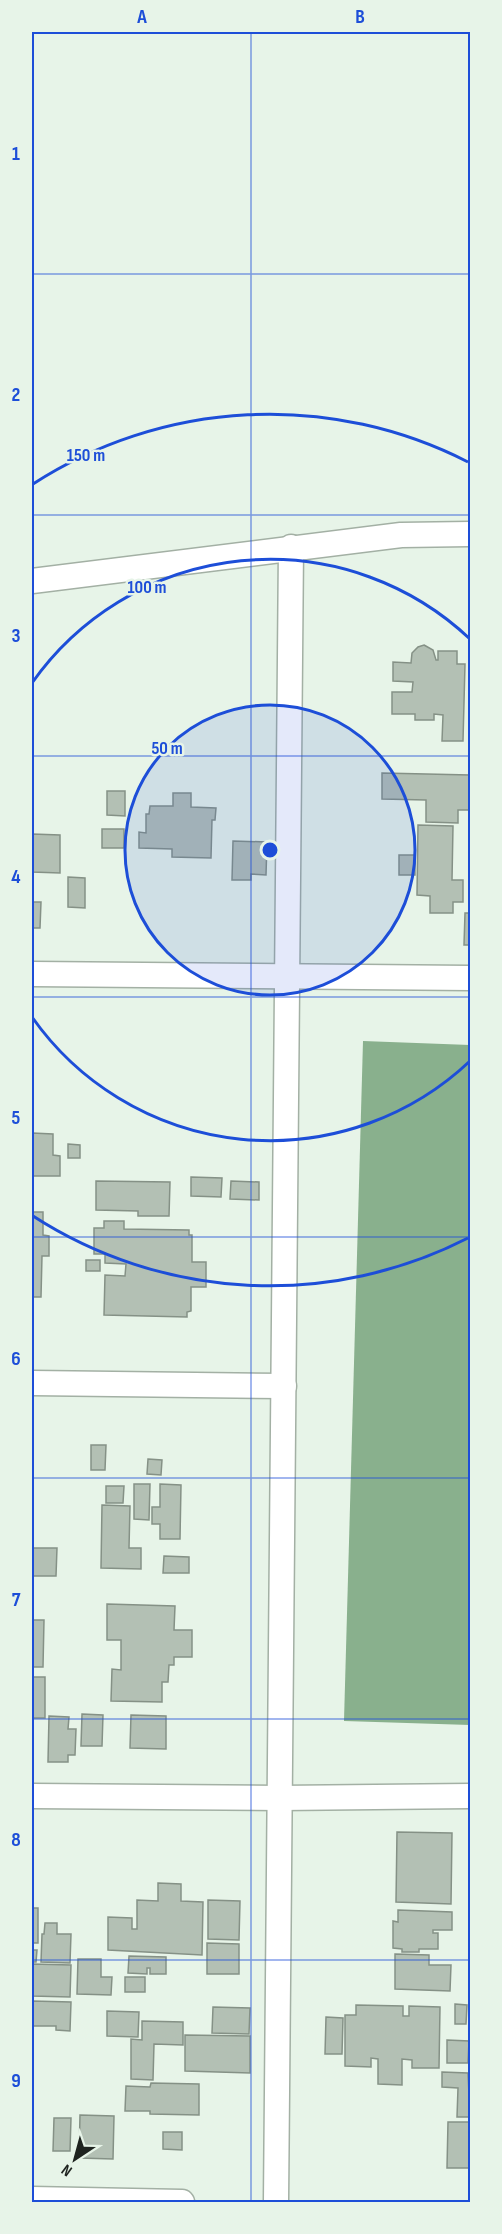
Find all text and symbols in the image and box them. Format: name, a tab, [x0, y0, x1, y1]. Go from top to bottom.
text: A	[136, 5, 147, 29]
text: B	[355, 5, 365, 29]
text: 1	[12, 142, 20, 166]
text: 2	[12, 383, 20, 407]
text: 150 m	[67, 445, 105, 466]
text: 100 m	[128, 577, 167, 598]
text: 3	[12, 624, 21, 648]
text: 50 m	[151, 738, 183, 759]
centre of rings	[260, 840, 280, 860]
text: 4	[11, 865, 21, 889]
text: 5	[12, 1106, 21, 1130]
text: 6	[11, 1347, 21, 1371]
text: 7	[12, 1588, 21, 1612]
text: 8	[11, 1828, 21, 1852]
text: 9	[11, 2069, 21, 2093]
north arrow	[45, 2129, 105, 2189]
text: N	[58, 2160, 76, 2180]

